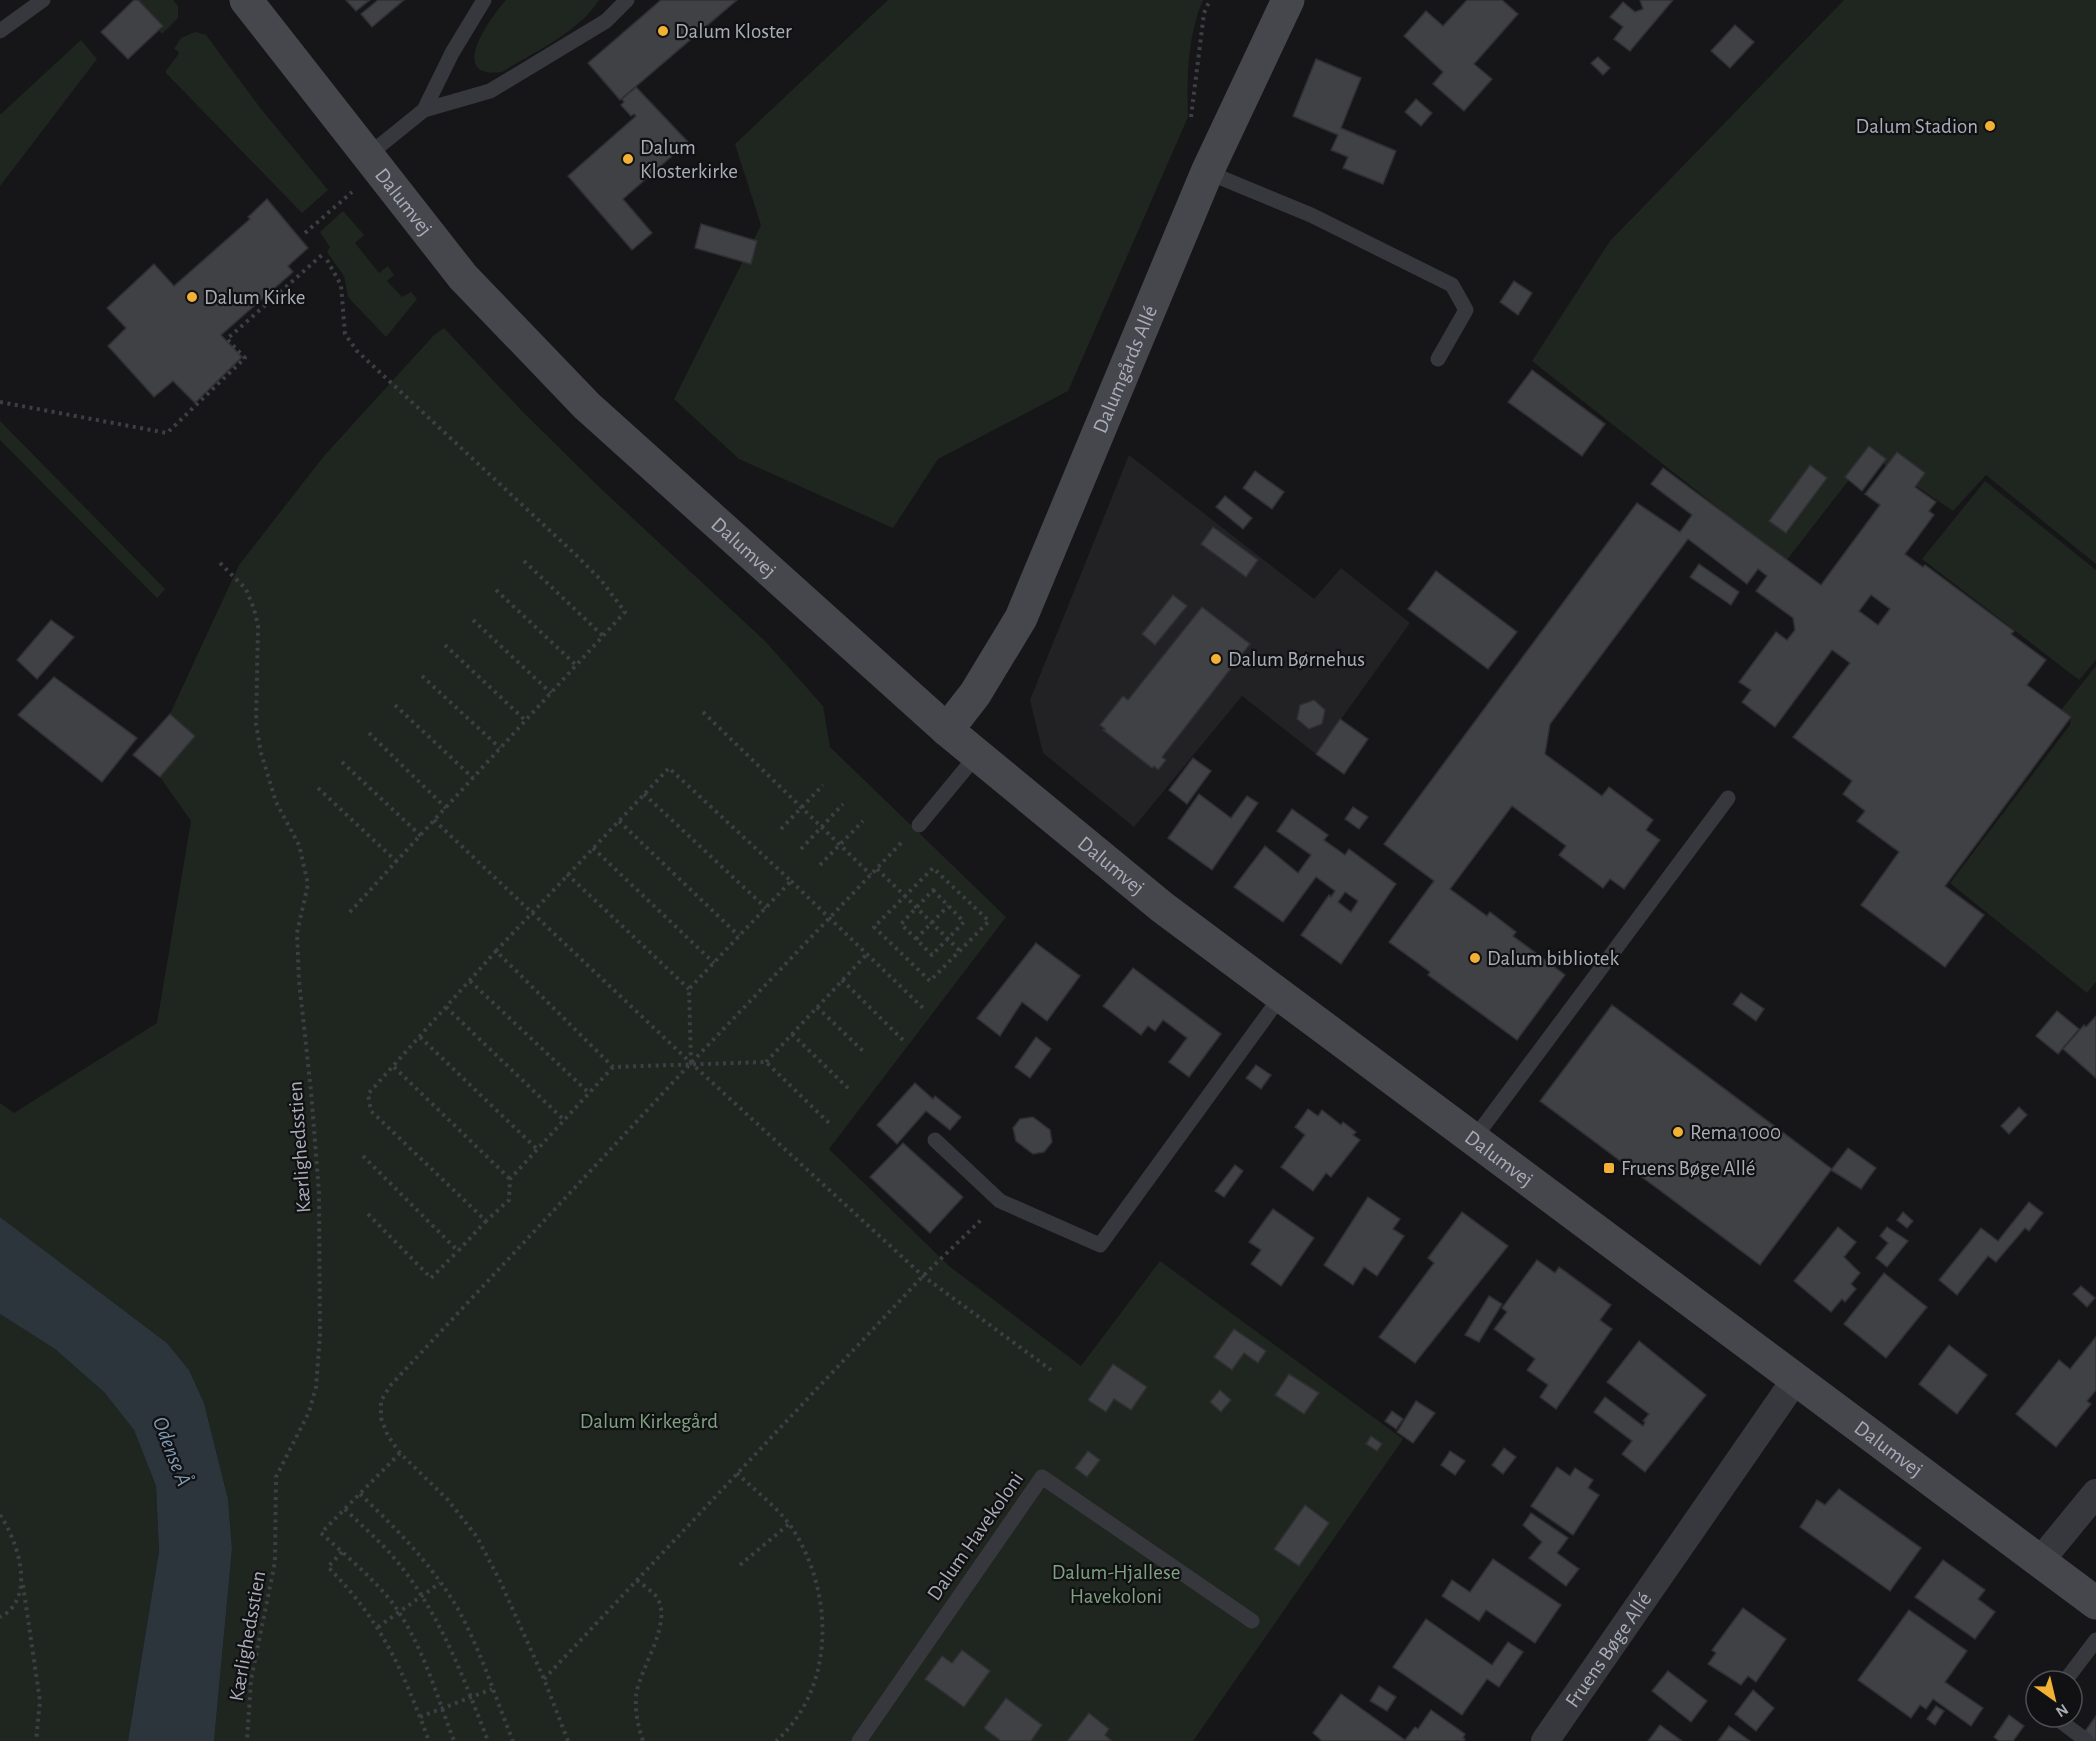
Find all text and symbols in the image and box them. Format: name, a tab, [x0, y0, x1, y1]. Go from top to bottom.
place label: Dalum Kloster	[675, 21, 792, 42]
marker: Dalum Kloster	[656, 24, 670, 38]
place label: Dalum Stadion	[1856, 116, 1978, 137]
marker: Dalum Stadion	[1983, 119, 1997, 133]
place label: Dalum Klosterkirke	[640, 137, 738, 182]
marker: Dalum Klosterkirke	[621, 152, 635, 166]
street label: Dalumvej	[371, 164, 436, 239]
place label: Dalum Kirke	[204, 287, 306, 308]
marker: Dalum Kirke	[185, 290, 199, 304]
street label: Dalumgårds Allé	[1089, 302, 1161, 436]
street label: Dalumvej	[707, 513, 780, 582]
place label: Dalum Børnehus	[1228, 649, 1365, 670]
marker: Dalum Børnehus	[1209, 652, 1223, 666]
street label: Dalumvej	[1074, 832, 1148, 899]
place label: Dalum bibliotek	[1487, 948, 1620, 969]
marker: Dalum bibliotek	[1468, 951, 1482, 965]
street label: Kærlighedsstien	[284, 1080, 315, 1214]
place label: Rema 1000	[1690, 1122, 1781, 1143]
marker: Rema 1000	[1671, 1125, 1685, 1139]
street label: Dalumvej	[1461, 1126, 1537, 1191]
place label: Fruens Bøge Allé	[1621, 1158, 1756, 1179]
marker: Fruens Bøge Allé	[1602, 1161, 1616, 1175]
park label: Dalum Kirkegård	[580, 1411, 718, 1432]
water label: Odense Å	[149, 1413, 196, 1489]
street label: Dalumvej	[1850, 1417, 1927, 1481]
street label: Dalum Havekoloni	[923, 1468, 1027, 1604]
park label: Dalum-Hjallese Havekoloni	[1052, 1562, 1180, 1607]
street label: Kærlighedsstien	[226, 1569, 269, 1703]
street label: Fruens Bøge Allé	[1562, 1589, 1656, 1711]
north arrow	[2024, 1669, 2084, 1729]
text: N	[2053, 1701, 2071, 1720]

